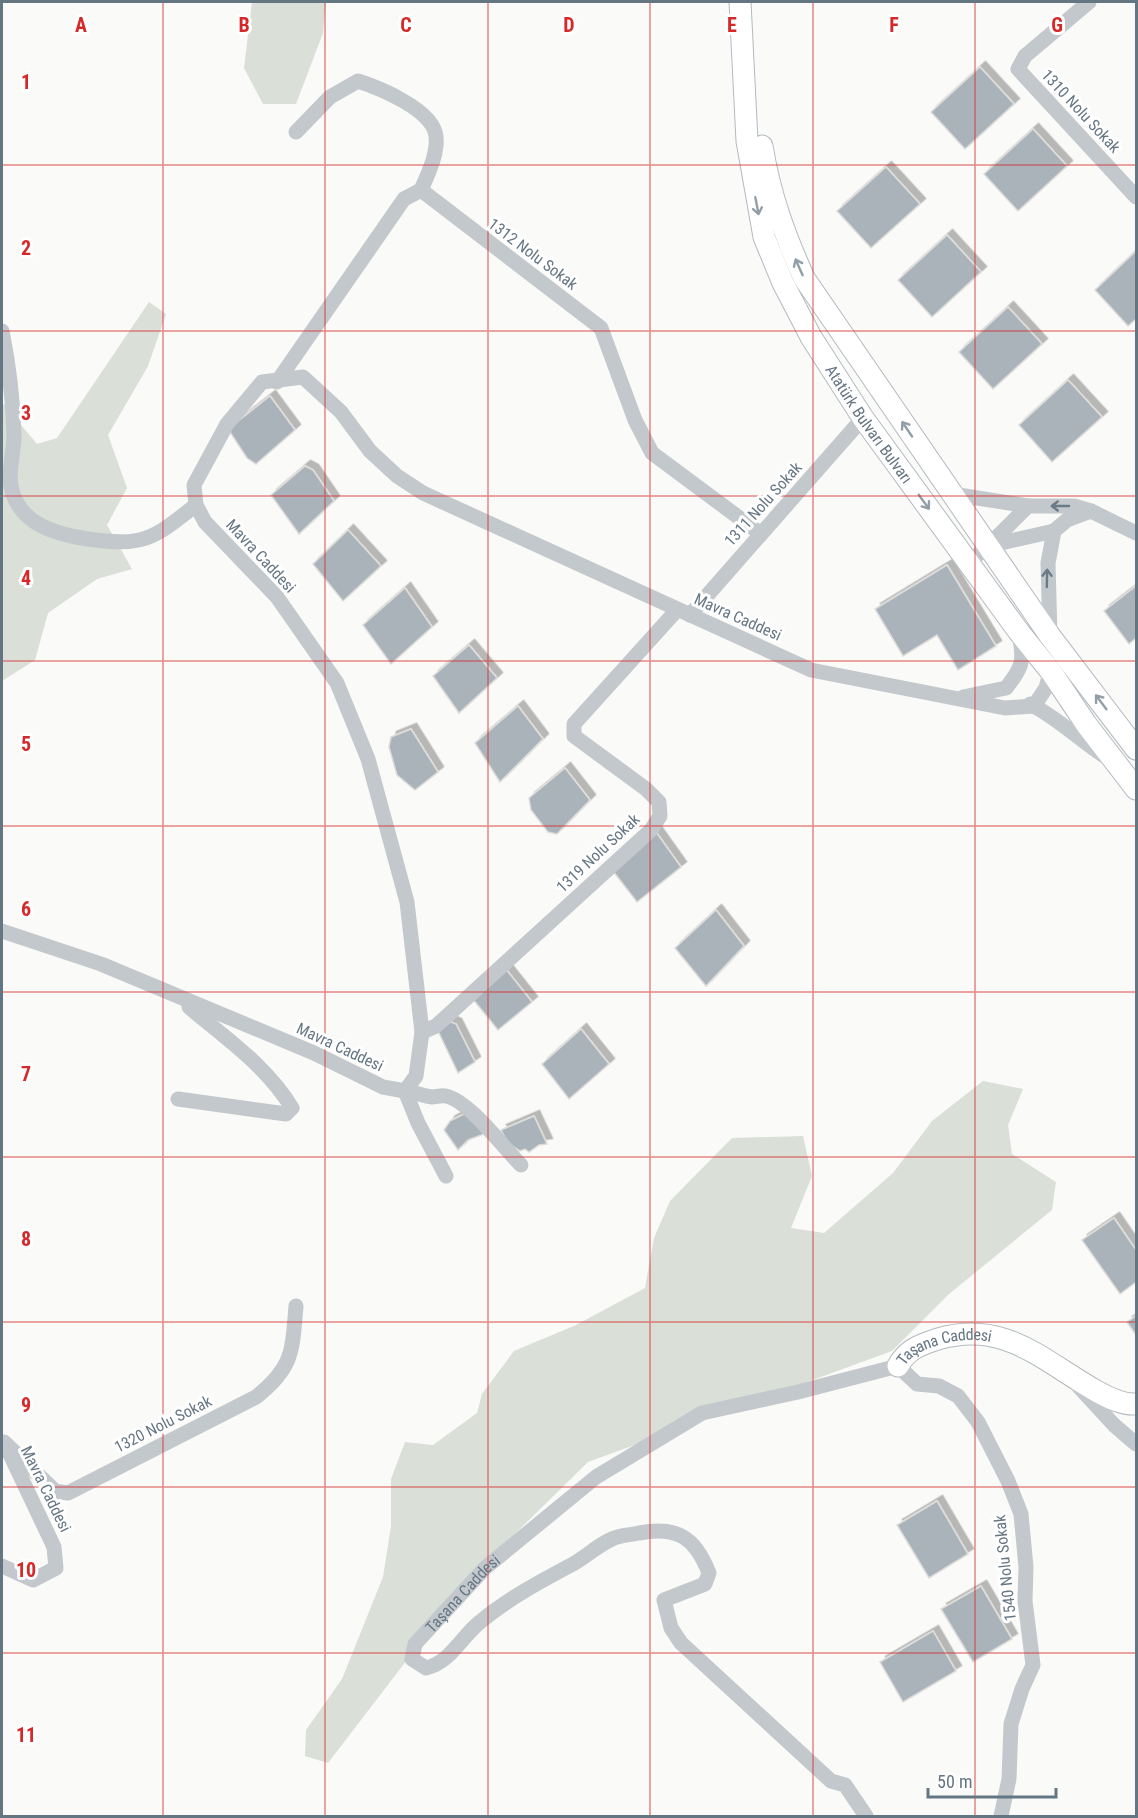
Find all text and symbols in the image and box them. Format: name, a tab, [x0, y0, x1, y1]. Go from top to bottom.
text: A	[75, 13, 87, 37]
text: B	[238, 13, 250, 37]
text: C	[400, 13, 412, 37]
text: D	[563, 13, 575, 37]
text: E	[727, 13, 737, 37]
text: F	[889, 13, 899, 37]
text: G	[1051, 13, 1063, 37]
street label: 1310 Nolu Sokak	[1038, 66, 1125, 157]
text: 1	[21, 70, 31, 94]
one-way arrow	[752, 196, 763, 215]
street label: 1312 Nolu Sokak	[485, 214, 582, 294]
text: 2	[21, 236, 31, 260]
one-way arrow	[793, 259, 804, 277]
street label: Atatürk Bulvarı Bulvarı	[822, 361, 917, 487]
text: 3	[21, 401, 31, 425]
one-way arrow	[901, 422, 913, 438]
street label: 1311 Nolu Sokak	[720, 457, 806, 550]
one-way arrow	[918, 493, 930, 509]
one-way arrow	[1050, 500, 1070, 512]
street label: Mavra Caddesi	[222, 515, 300, 597]
text: 4	[21, 566, 31, 590]
one-way arrow	[1041, 568, 1053, 588]
street label: Mavra Caddesi	[691, 589, 785, 645]
one-way arrow	[1095, 695, 1107, 711]
text: 5	[21, 732, 31, 756]
street label: 1319 Nolu Sokak	[553, 809, 644, 896]
text: 6	[21, 897, 31, 921]
street label: Mavra Caddesi	[294, 1019, 386, 1075]
text: 7	[21, 1062, 31, 1086]
text: 8	[21, 1227, 31, 1251]
street label: Taşana Caddesi	[892, 1324, 994, 1368]
street label: 1320 Nolu Sokak	[111, 1391, 216, 1457]
text: 9	[21, 1393, 31, 1417]
street label: Mavra Caddesi	[17, 1443, 75, 1535]
street label: 1540 Nolu Sokak	[990, 1513, 1020, 1622]
street label: Taşana Caddesi	[421, 1550, 504, 1636]
text: 10	[16, 1558, 36, 1582]
text: 11	[16, 1723, 36, 1747]
scale bar	[928, 1761, 1056, 1799]
text: 50 m	[937, 1771, 972, 1792]

